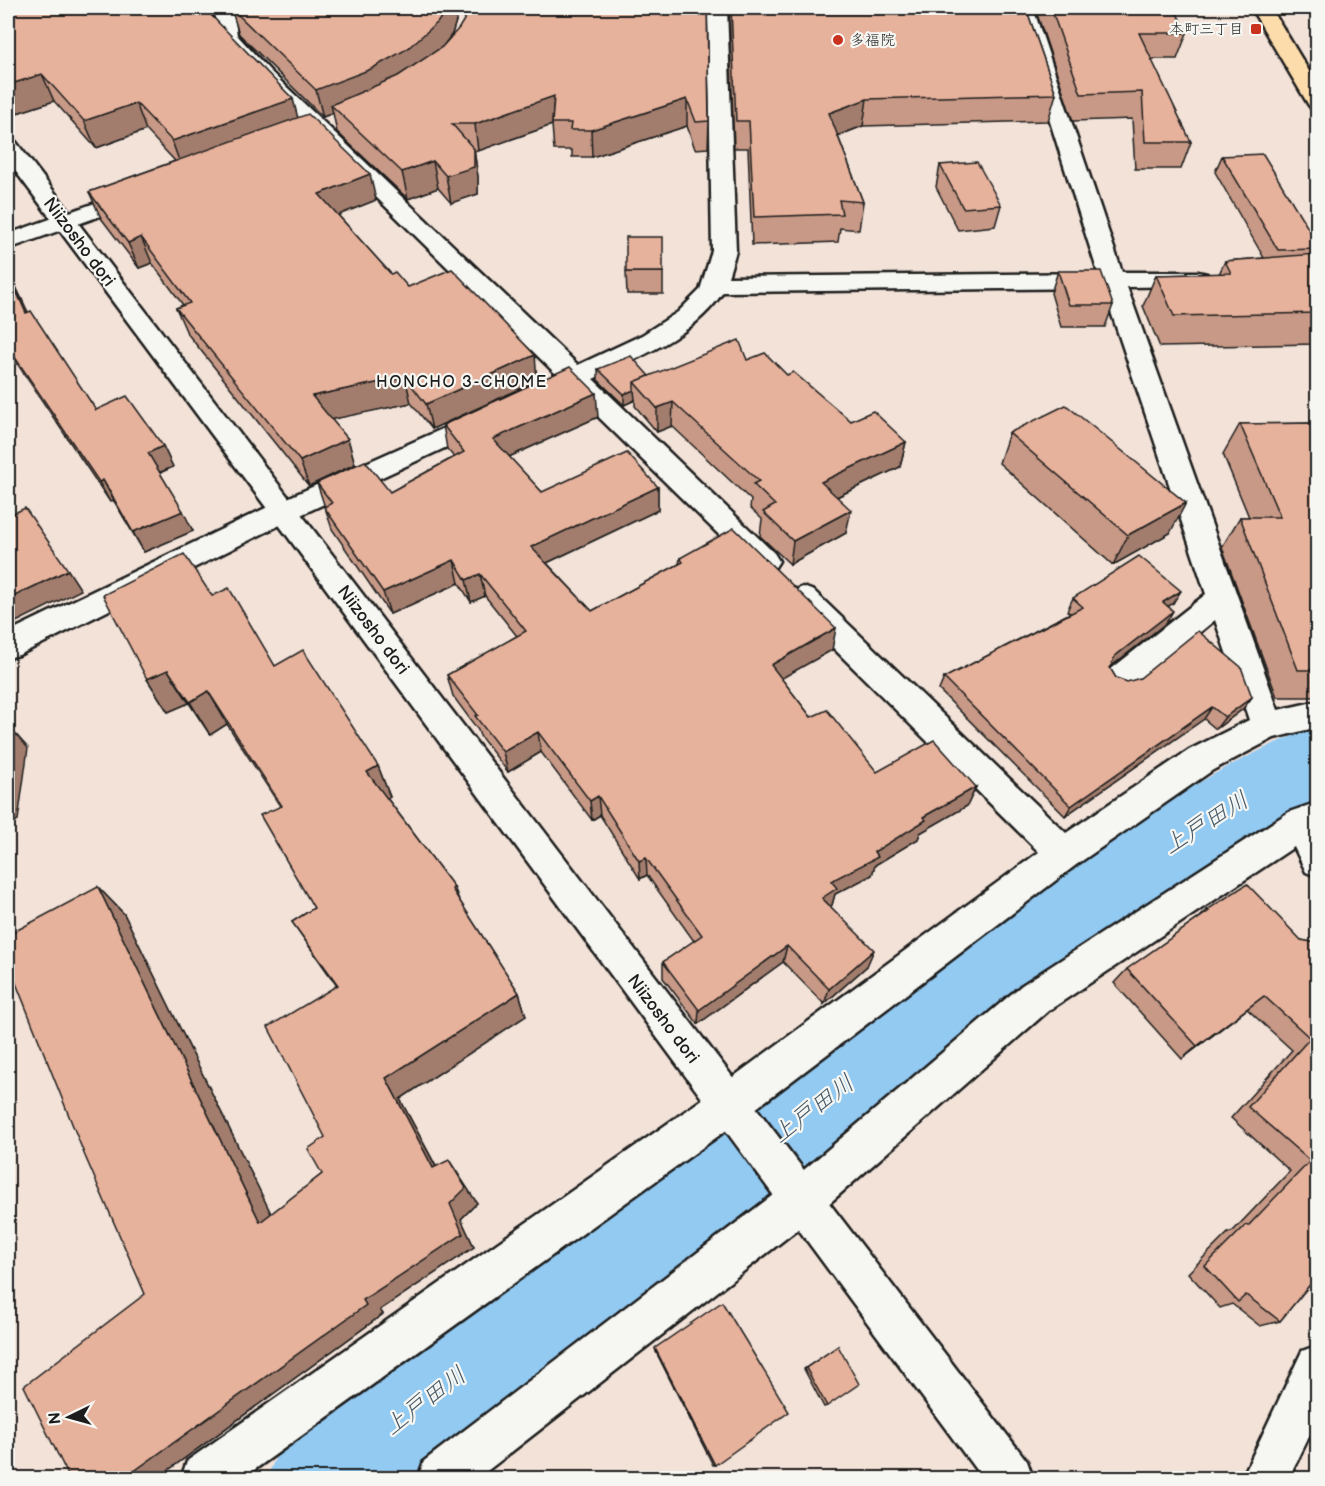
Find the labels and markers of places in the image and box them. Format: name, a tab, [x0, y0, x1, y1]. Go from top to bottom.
place label: 本町三丁目	[1169, 20, 1244, 39]
marker: 本町三丁目	[1249, 22, 1263, 36]
place label: 多福院	[850, 31, 895, 50]
marker: 多福院	[831, 33, 845, 47]

